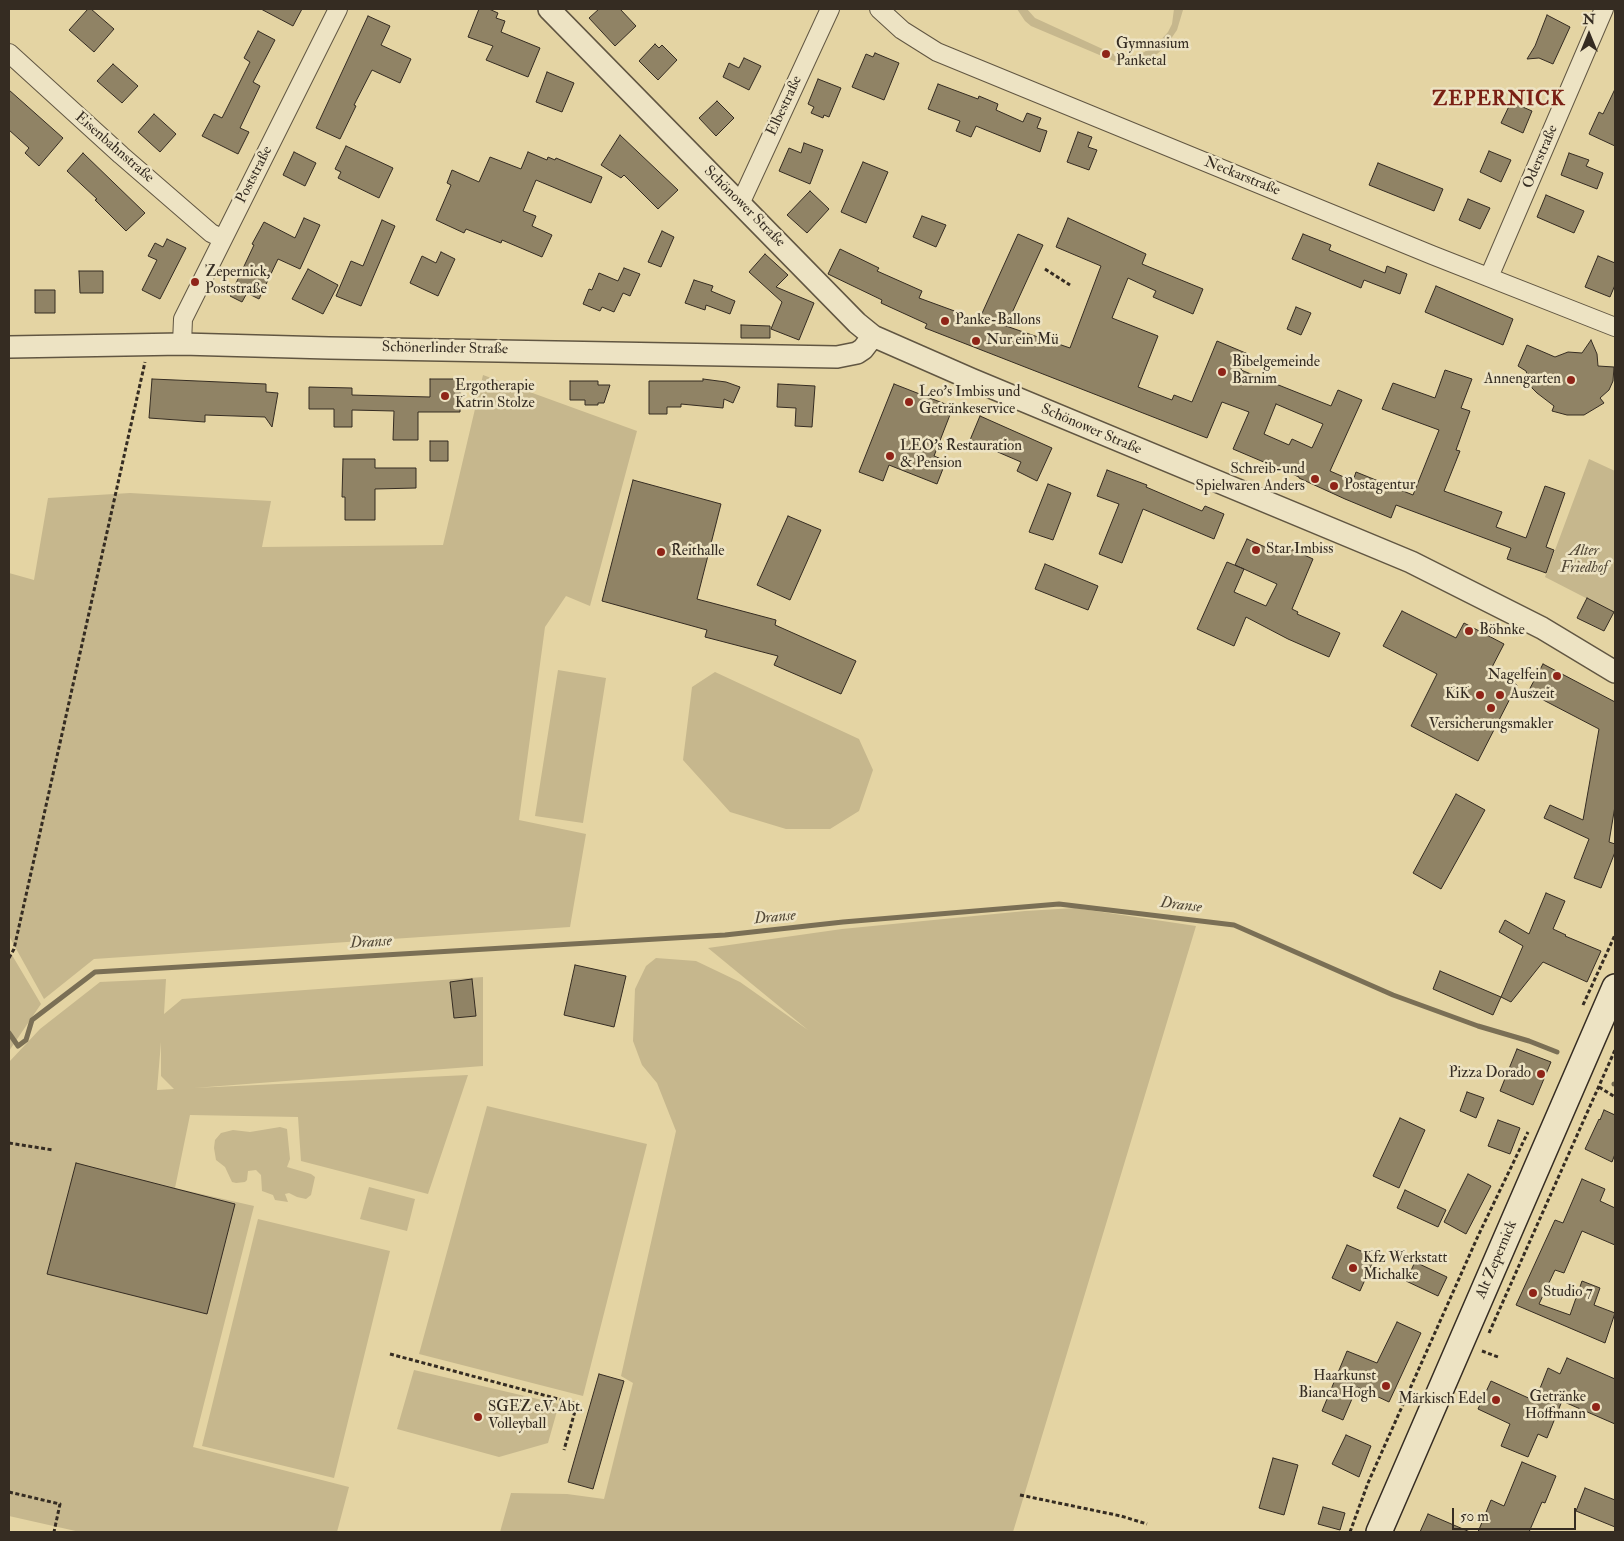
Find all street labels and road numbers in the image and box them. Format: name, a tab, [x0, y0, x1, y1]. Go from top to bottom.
street label: Elbestraße	[763, 73, 807, 139]
street label: Eisenbahnstraße	[71, 109, 157, 187]
street label: Oderstraße	[1520, 122, 1562, 192]
street label: Poststraße	[233, 143, 277, 207]
street label: Neckarstraße	[1201, 154, 1283, 200]
street label: Schönower Straße	[700, 163, 788, 251]
street label: Schönerlinder Straße	[382, 339, 508, 359]
street label: Schönower Straße	[1038, 401, 1144, 459]
street label: Alt Zepernick	[1472, 1218, 1522, 1302]

